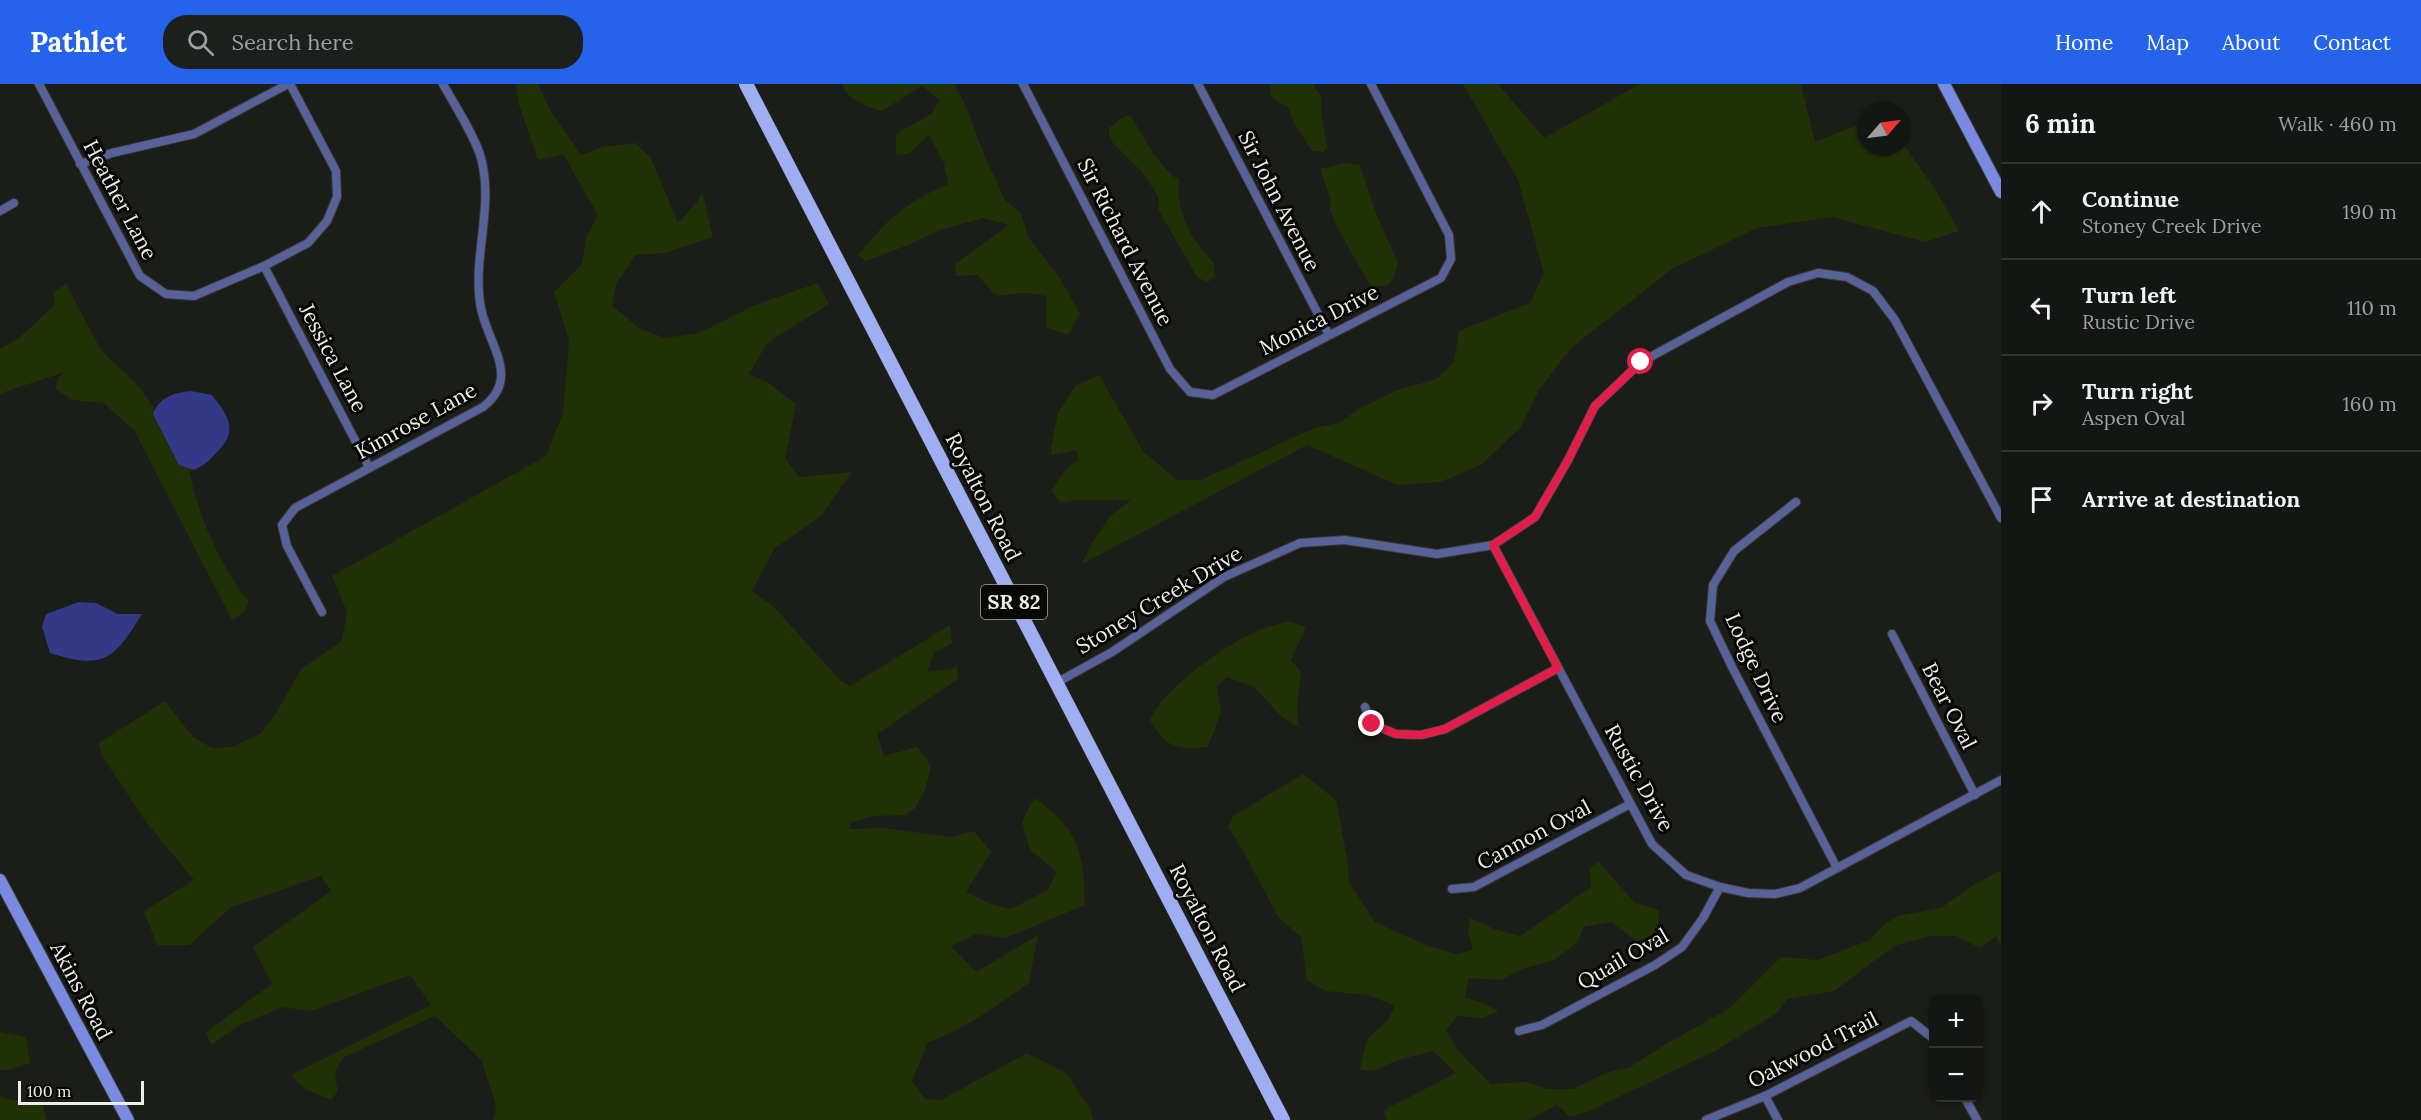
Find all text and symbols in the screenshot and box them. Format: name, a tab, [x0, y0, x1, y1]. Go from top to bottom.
search box	[163, 15, 583, 69]
text: Pathlet	[30, 24, 127, 60]
icon: search	[184, 26, 217, 59]
text: Search here	[232, 28, 354, 56]
text: Home	[2055, 29, 2113, 56]
text: Map	[2146, 29, 2189, 56]
text: About	[2222, 29, 2280, 56]
text: Contact	[2313, 29, 2391, 56]
north arrow	[1857, 102, 1911, 156]
text: 6 min	[2025, 107, 2096, 140]
text: Walk · 460 m	[2278, 111, 2397, 136]
street label: Sir John Avenue	[1232, 126, 1327, 276]
street label: Heather Lane	[77, 135, 163, 264]
street label: Sir Richard Avenue	[1072, 154, 1179, 330]
text: Continue	[2082, 185, 2179, 213]
icon: ahead	[2025, 195, 2058, 228]
text: 190 m	[2343, 199, 2397, 224]
text: Stoney Creek Drive	[2082, 213, 2262, 238]
street label: Monica Drive	[1255, 278, 1383, 361]
text: Turn left	[2082, 281, 2176, 309]
icon: left	[2025, 291, 2058, 324]
text: 110 m	[2347, 295, 2397, 320]
street label: Jessica Lane	[293, 298, 373, 417]
text: Rustic Drive	[2082, 309, 2195, 334]
route start	[1627, 348, 1653, 374]
street label: Kimrose Lane	[350, 376, 481, 465]
text: Turn right	[2082, 377, 2193, 405]
icon: right	[2025, 387, 2058, 420]
text: 160 m	[2343, 391, 2397, 416]
text: Aspen Oval	[2082, 405, 2186, 430]
street label: Royalton Road	[940, 428, 1027, 565]
icon: arrive	[2025, 483, 2058, 516]
text: Arrive at destination	[2082, 485, 2300, 513]
street label: Stoney Creek Drive	[1071, 539, 1246, 660]
road number: SR 82	[981, 585, 1047, 619]
street label: Lodge Drive	[1719, 609, 1794, 727]
street label: Bear Oval	[1916, 658, 1983, 754]
route end	[1358, 710, 1384, 736]
street label: Rustic Drive	[1599, 719, 1680, 836]
street label: Cannon Oval	[1472, 793, 1595, 876]
street label: Royalton Road	[1164, 859, 1251, 996]
street label: Quail Oval	[1572, 922, 1673, 995]
street label: Akins Road	[44, 936, 118, 1044]
map controls	[1929, 994, 1983, 1102]
button: +	[1929, 994, 1983, 1048]
street label: Oakwood Trail	[1743, 1005, 1882, 1094]
button: −	[1929, 1048, 1983, 1102]
scale bar	[18, 1078, 144, 1106]
text: 100 m	[27, 1081, 71, 1101]

